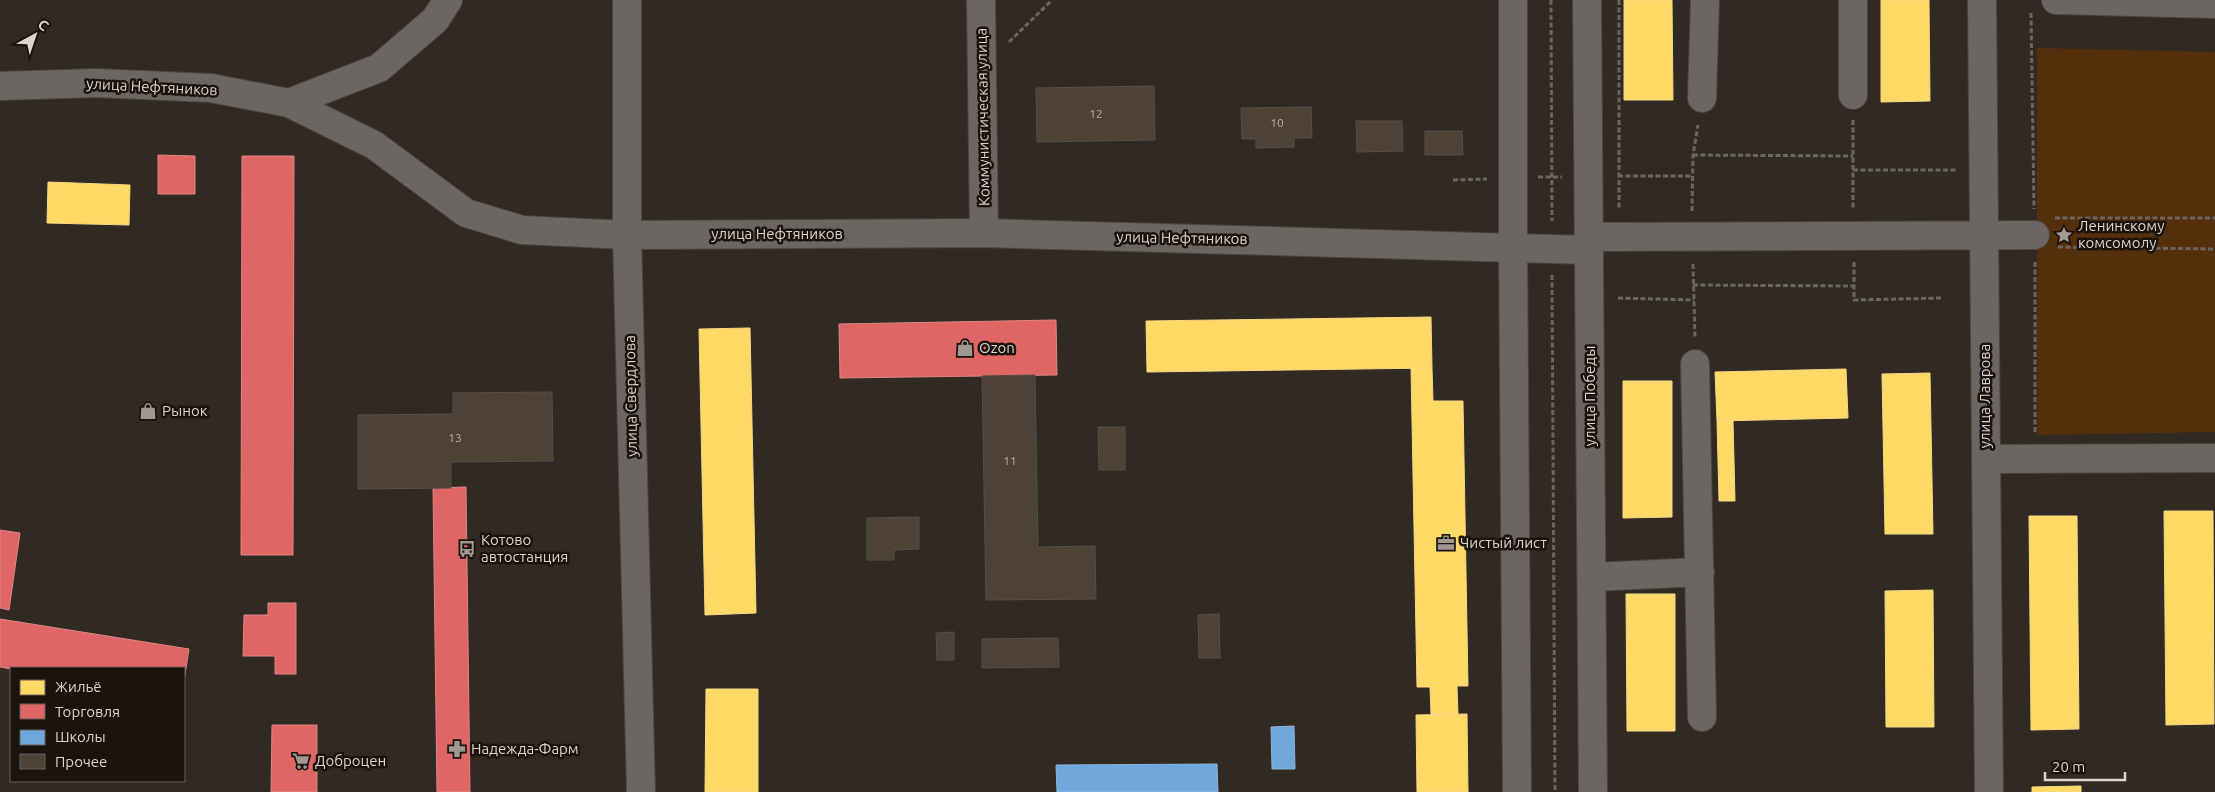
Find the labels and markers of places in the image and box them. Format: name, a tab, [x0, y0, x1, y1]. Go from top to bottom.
place label: Ленинскому комсомолу	[2078, 217, 2164, 251]
place icon: Ленинскому комсомолу	[2054, 225, 2074, 245]
shop icon: Ozon	[955, 338, 975, 358]
place label: Ozon	[979, 339, 1015, 356]
shop icon: Рынок	[138, 401, 158, 421]
place label: Рынок	[162, 402, 208, 419]
place label: Котово автостанция	[481, 531, 568, 565]
office icon: Чистый лист	[1436, 533, 1456, 553]
place label: Чистый лист	[1460, 534, 1547, 551]
bus stop icon: Котово автостанция	[457, 539, 477, 559]
pharmacy icon: Надежда-Фарм	[447, 739, 467, 759]
place label: Надежда-Фарм	[471, 740, 579, 757]
supermarket icon: Доброцен	[291, 751, 311, 771]
place label: Доброцен	[315, 752, 386, 769]

